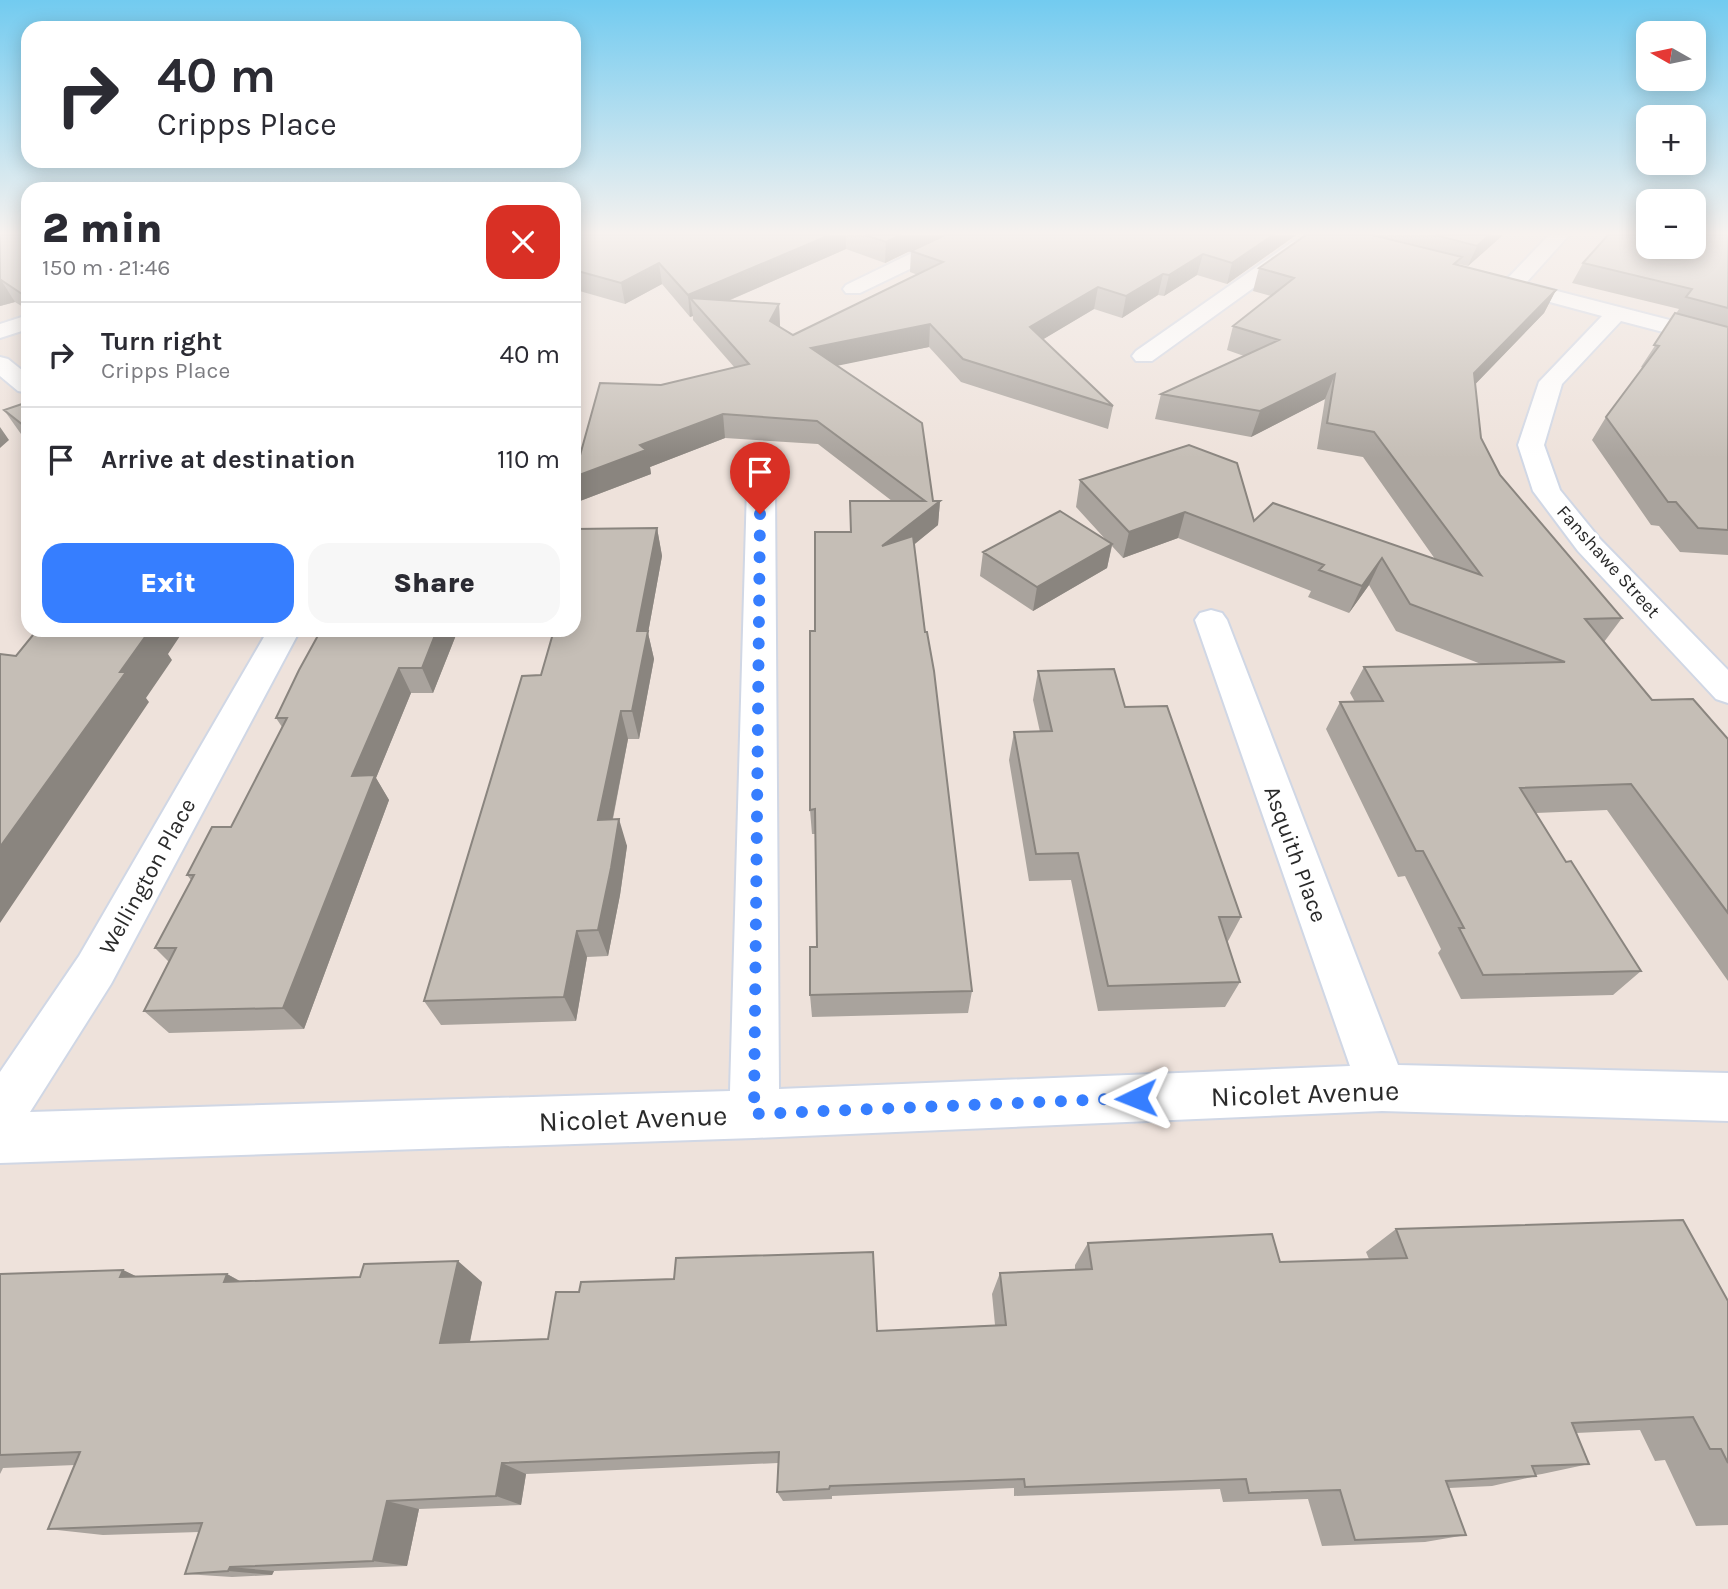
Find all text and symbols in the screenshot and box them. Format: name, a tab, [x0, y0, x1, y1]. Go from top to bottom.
north arrow	[1636, 21, 1706, 91]
map controls	[1636, 21, 1706, 259]
text: 40 m	[157, 47, 276, 104]
icon: right	[42, 49, 133, 140]
button: +	[1636, 105, 1706, 175]
text: Cripps Place	[157, 106, 337, 143]
button: −	[1636, 189, 1706, 259]
text: 2 min	[42, 203, 162, 253]
button: close	[486, 205, 560, 279]
text: 150 m · 21:46	[42, 254, 171, 281]
text: Turn right	[101, 326, 222, 357]
icon: right	[42, 336, 80, 374]
text: 40 m	[500, 339, 560, 370]
text: Cripps Place	[101, 357, 230, 384]
icon: arrive	[42, 441, 80, 479]
pin	[730, 442, 790, 514]
text: Arrive at destination	[101, 444, 355, 475]
text: 110 m	[497, 444, 560, 475]
icon: arrive	[741, 453, 779, 491]
street label: Fanshawe Street	[1552, 501, 1664, 622]
button: Exit	[42, 543, 294, 623]
button: Share	[308, 543, 560, 623]
street label: Asquith Place	[1258, 782, 1333, 926]
street label: Wellington Place	[93, 793, 201, 959]
position arrow	[1099, 1061, 1173, 1135]
street label: Nicolet Avenue	[1210, 1074, 1400, 1113]
street label: Nicolet Avenue	[538, 1099, 728, 1138]

